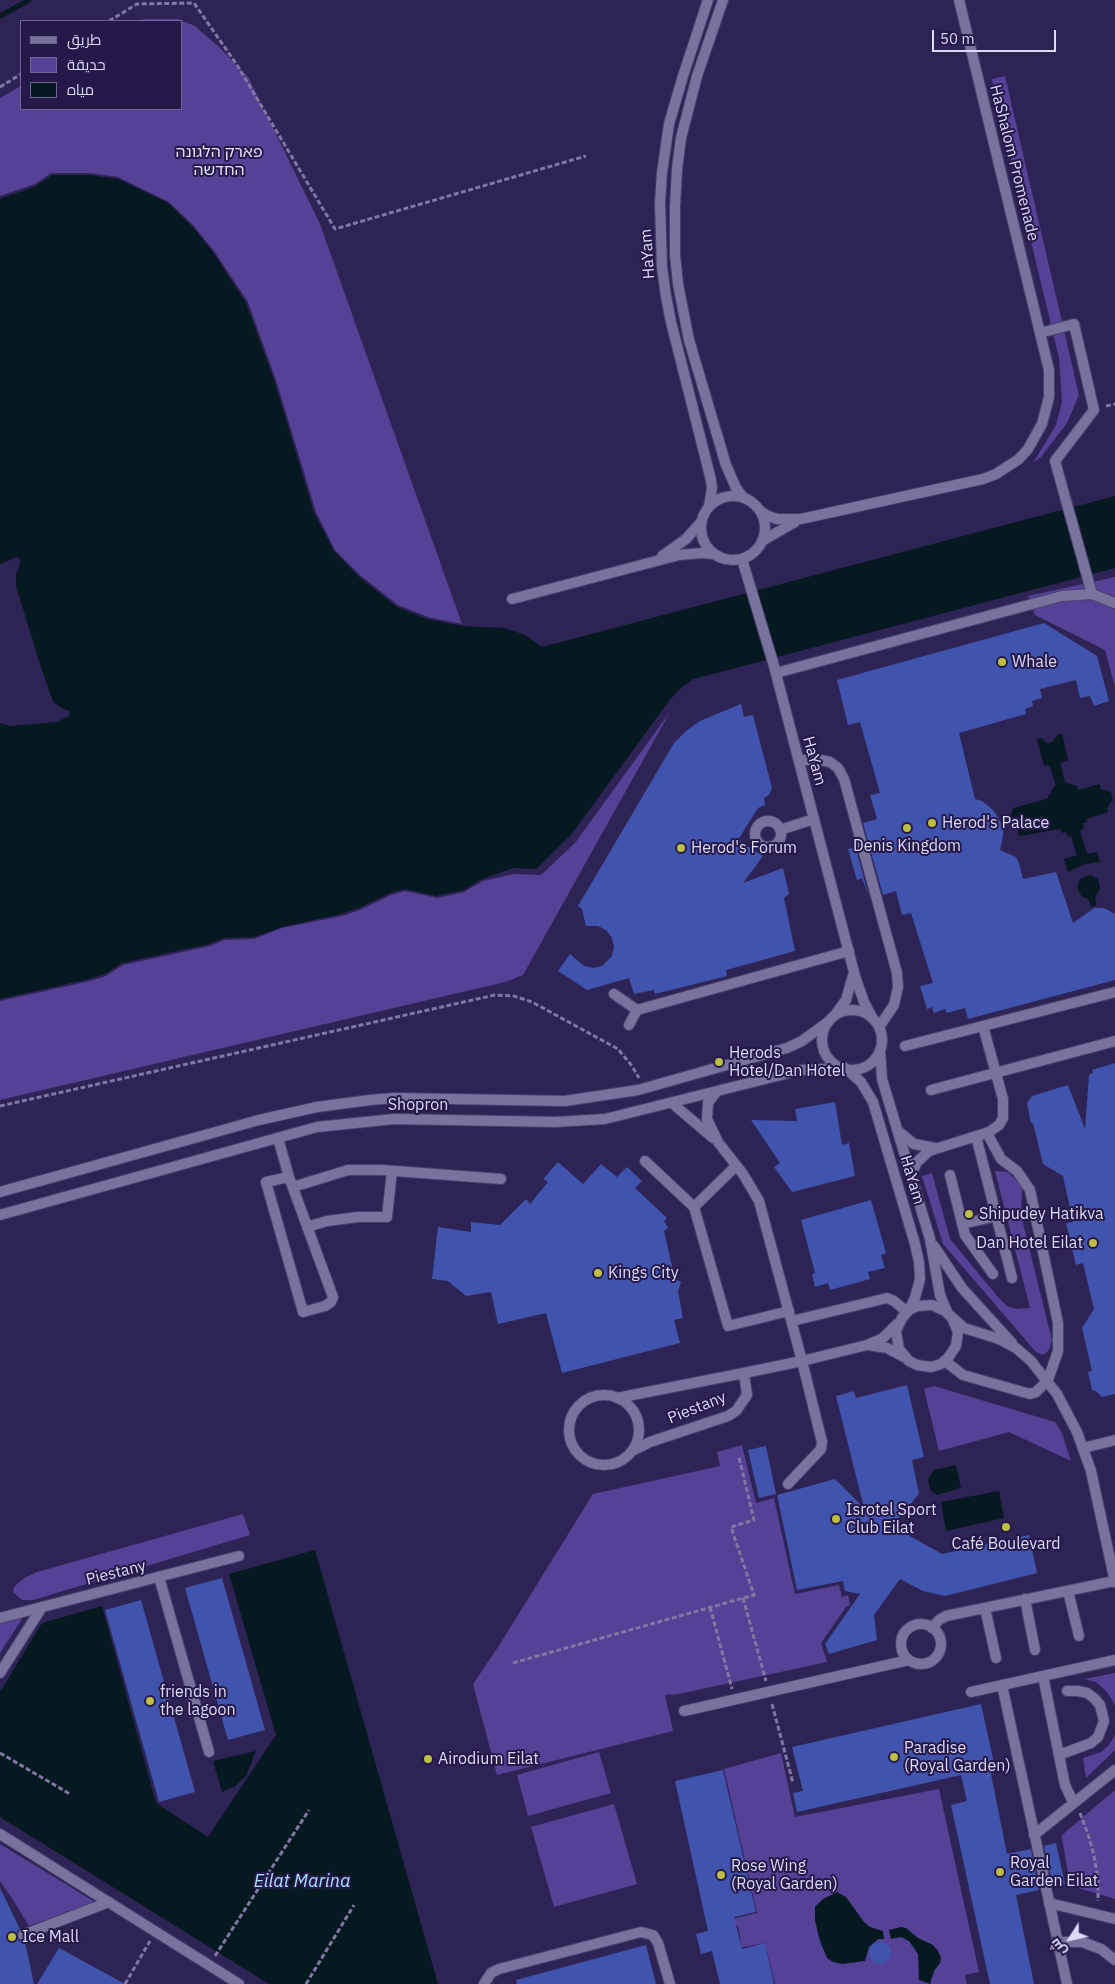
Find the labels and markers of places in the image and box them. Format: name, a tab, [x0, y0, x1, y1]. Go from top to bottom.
place label: Whale	[1012, 652, 1057, 672]
marker: Whale	[996, 656, 1008, 668]
place label: Herod's Palace	[942, 813, 1049, 833]
marker: Herod's Palace	[926, 817, 938, 829]
marker: Denis Kingdom	[901, 822, 913, 834]
place label: Denis Kingdom	[853, 836, 961, 856]
place label: Herod's Forum	[691, 838, 797, 858]
marker: Herod's Forum	[675, 842, 687, 854]
place label: Herods Hotel/Dan Hotel	[729, 1043, 845, 1081]
marker: Herods Hotel/Dan Hotel	[713, 1056, 725, 1068]
place label: Shipudey Hatikva	[979, 1204, 1103, 1224]
marker: Shipudey Hatikva	[963, 1208, 975, 1220]
place label: Dan Hotel Eilat	[976, 1233, 1083, 1253]
marker: Dan Hotel Eilat	[1087, 1237, 1099, 1249]
place label: Kings City	[608, 1263, 679, 1283]
marker: Kings City	[592, 1267, 604, 1279]
place label: Isrotel Sport Club Eilat	[846, 1500, 936, 1538]
marker: Isrotel Sport Club Eilat	[830, 1513, 842, 1525]
marker: Café Boulevard	[1000, 1521, 1012, 1533]
place label: Café Boulevard	[952, 1534, 1060, 1554]
place label: friends in the lagoon	[160, 1682, 236, 1720]
marker: friends in the lagoon	[144, 1695, 156, 1707]
place label: Paradise (Royal Garden)	[904, 1738, 1011, 1776]
place label: Airodium Eilat	[438, 1749, 539, 1769]
marker: Paradise (Royal Garden)	[888, 1751, 900, 1763]
marker: Airodium Eilat	[422, 1753, 434, 1765]
place label: Royal Garden Eilat	[1010, 1853, 1098, 1891]
place label: Rose Wing (Royal Garden)	[731, 1856, 838, 1894]
marker: Royal Garden Eilat	[994, 1866, 1006, 1878]
marker: Rose Wing (Royal Garden)	[715, 1869, 727, 1881]
place label: Ice Mall	[22, 1927, 79, 1947]
marker: Ice Mall	[6, 1931, 18, 1943]

